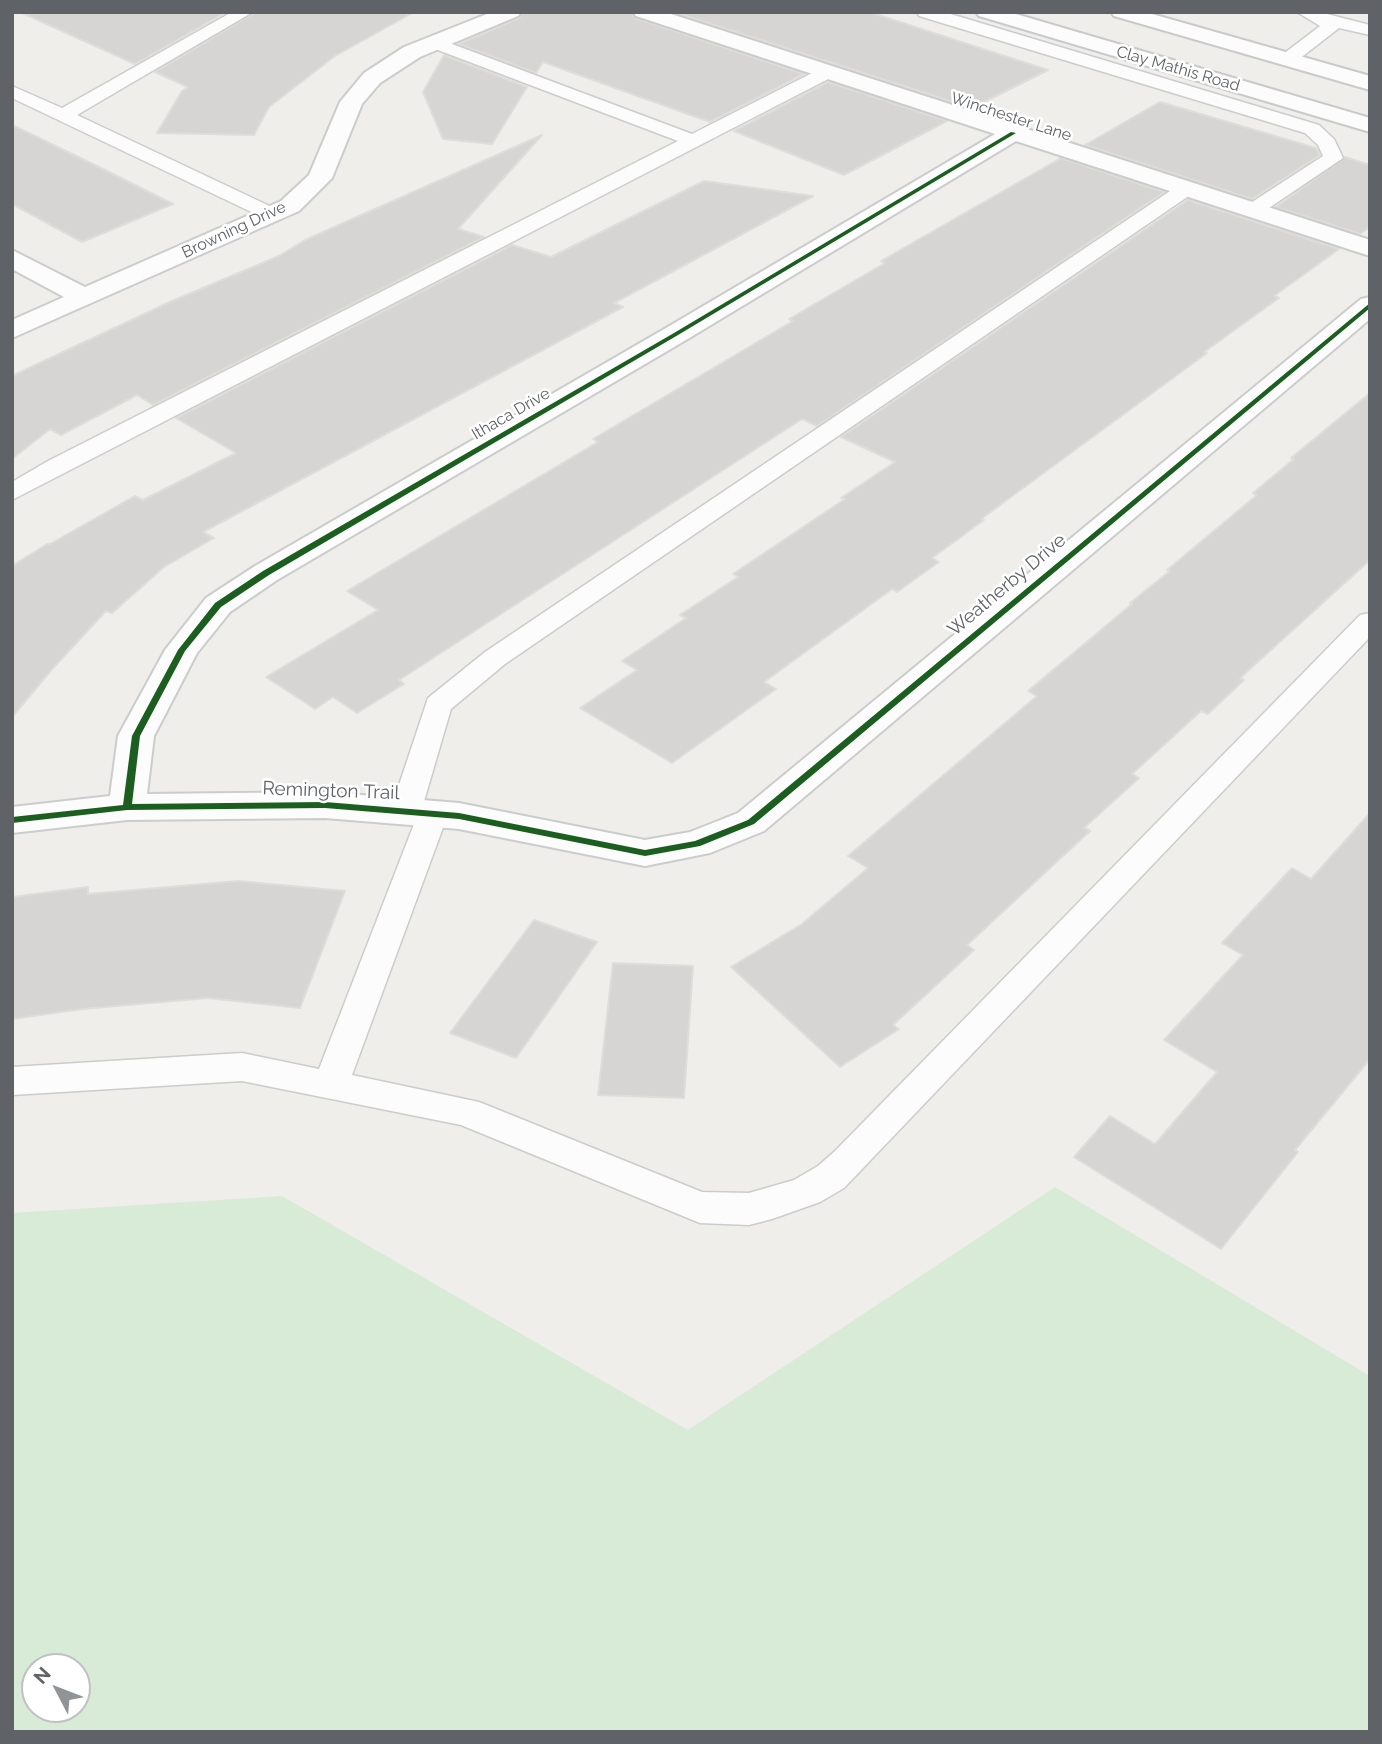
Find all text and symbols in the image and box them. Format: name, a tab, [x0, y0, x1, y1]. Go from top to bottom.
street label: Clay Mathis Road	[1114, 42, 1242, 96]
street label: Winchester Lane	[948, 88, 1074, 146]
street label: Browning Drive	[179, 198, 289, 262]
street label: Ithaca Drive	[469, 384, 553, 444]
street label: Weatherby Drive	[943, 529, 1071, 641]
street label: Remington Trail	[262, 777, 400, 805]
north arrow	[21, 1653, 91, 1723]
text: N	[29, 1663, 55, 1688]

